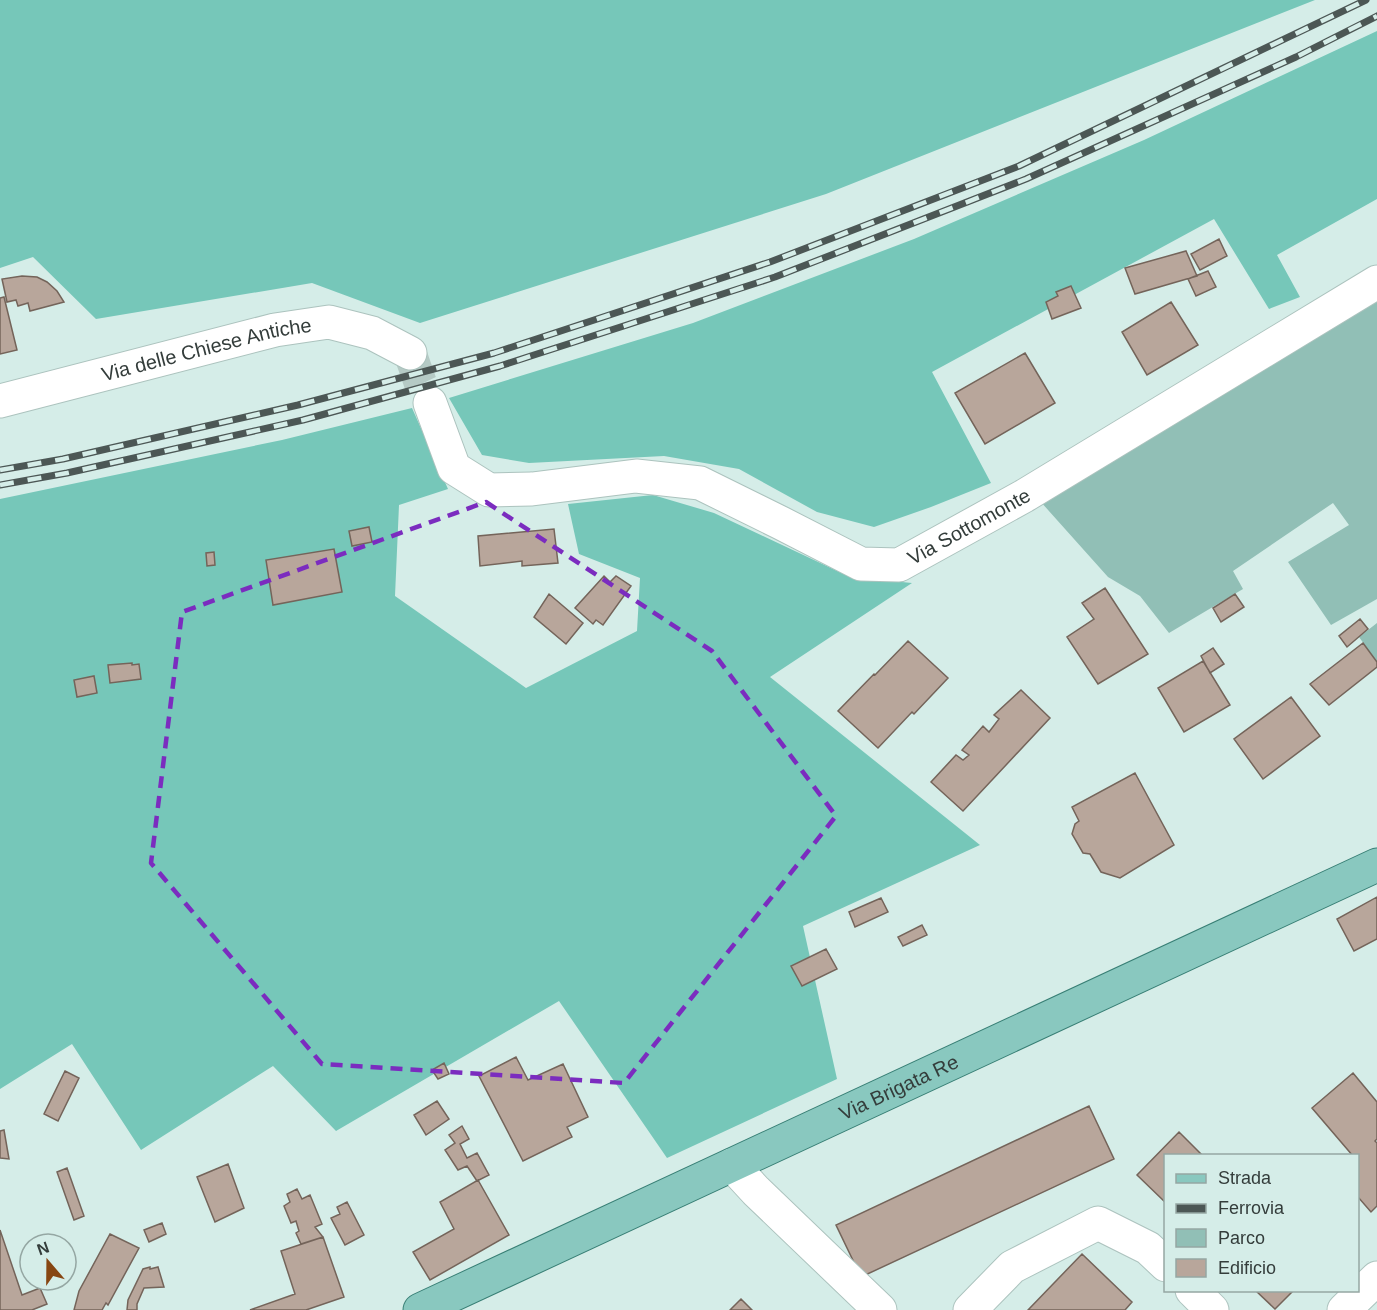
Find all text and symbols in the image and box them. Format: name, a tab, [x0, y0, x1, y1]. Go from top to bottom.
street label: Via delle Chiese Antiche	[99, 314, 313, 385]
street label: Via Sottomonte	[904, 484, 1034, 569]
street label: Via Brigata Re	[836, 1050, 962, 1124]
legend	[1164, 1154, 1359, 1292]
text: Strada	[1218, 1168, 1272, 1188]
text: Ferrovia	[1218, 1198, 1285, 1218]
text: Parco	[1218, 1228, 1265, 1248]
north arrow	[18, 1232, 78, 1292]
text: N	[35, 1238, 51, 1258]
text: Edificio	[1218, 1258, 1276, 1278]

